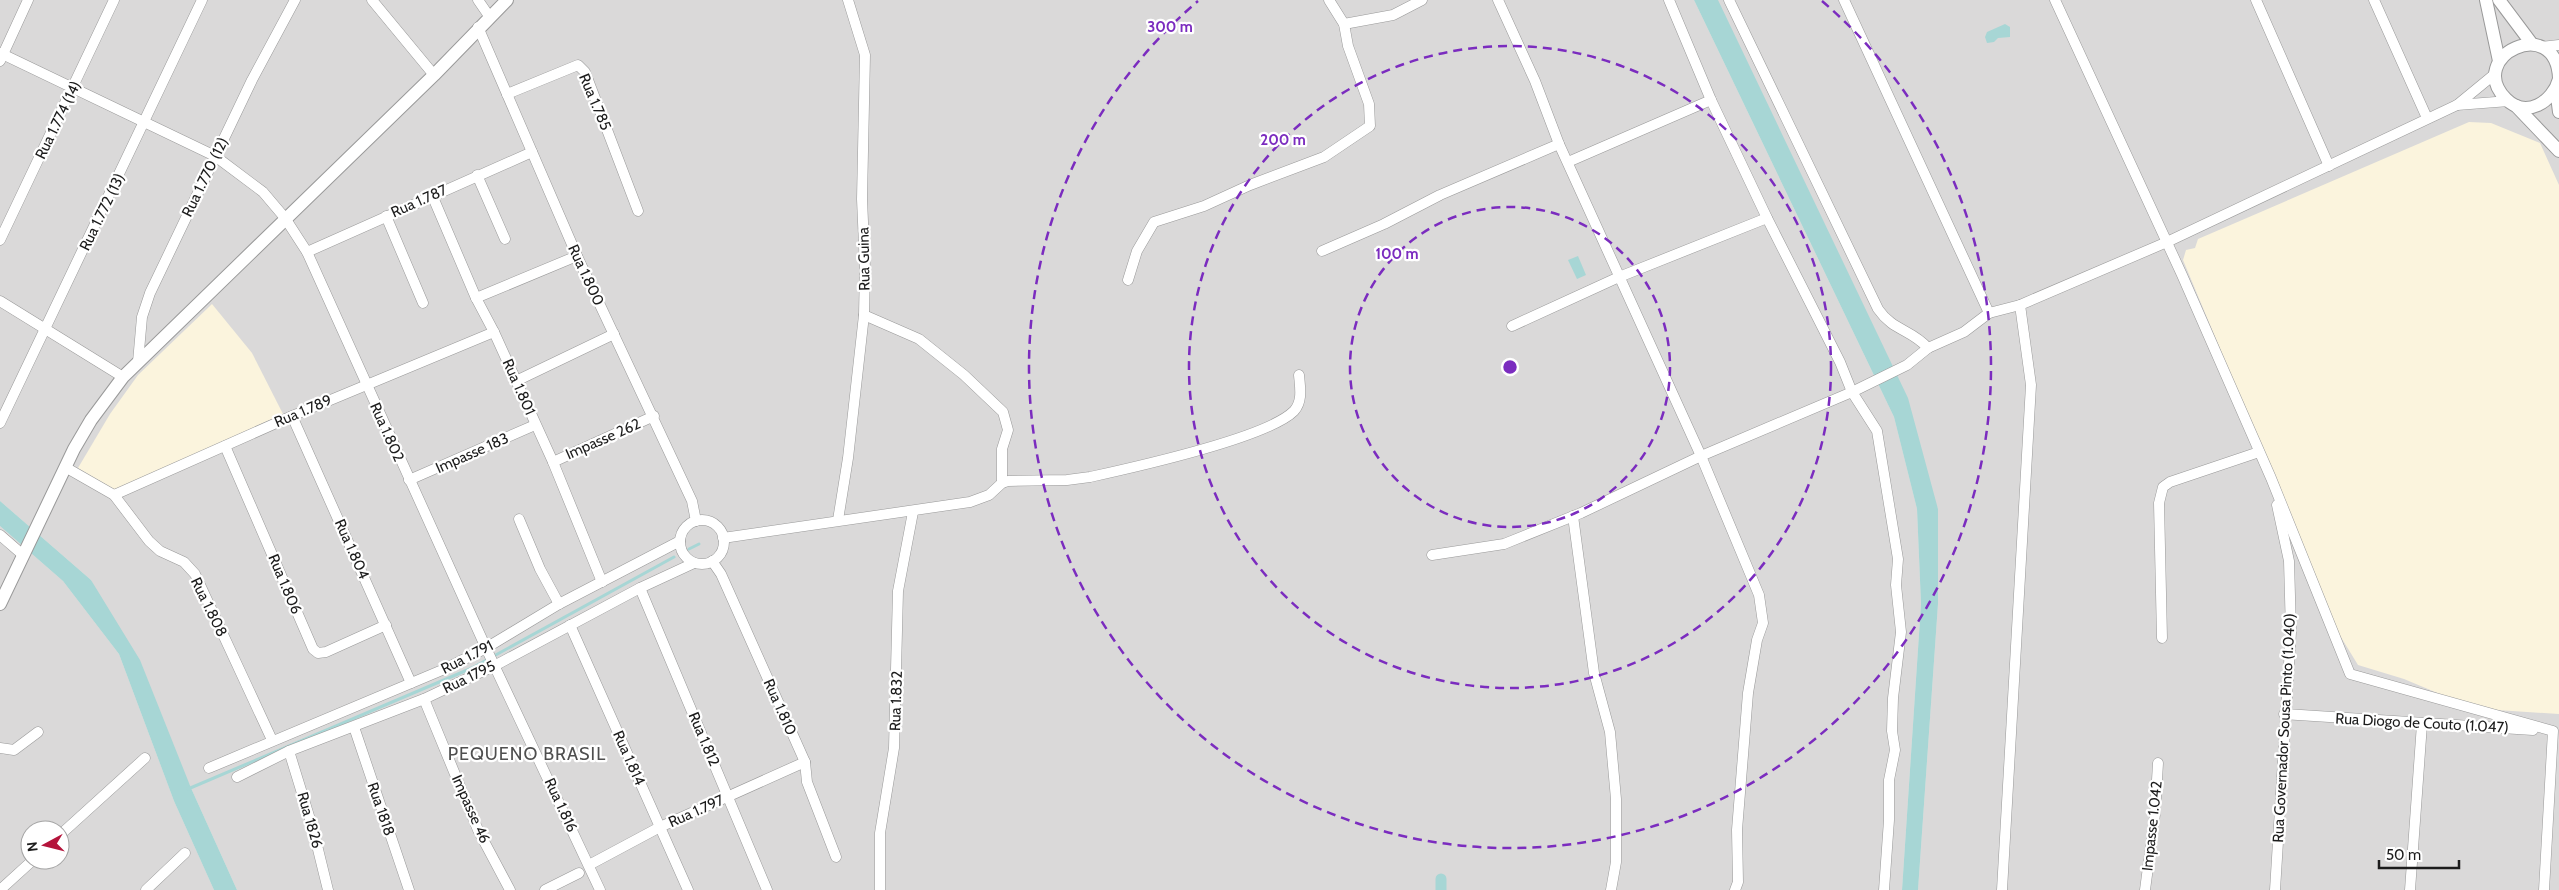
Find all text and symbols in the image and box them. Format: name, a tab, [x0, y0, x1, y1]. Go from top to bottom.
text: 300 m	[1147, 18, 1193, 36]
street label: Rua 1.785	[575, 71, 615, 133]
street label: Rua 1.774 (14)	[31, 78, 85, 162]
text: 200 m	[1260, 131, 1306, 149]
street label: Rua 1.770 (12)	[178, 134, 232, 220]
street label: Rua 1.772 (13)	[76, 170, 128, 254]
street label: Rua 1.787	[388, 180, 450, 221]
street label: Rua Guina	[854, 226, 874, 291]
street label: Rua 1.800	[564, 242, 608, 308]
text: 100 m	[1375, 245, 1419, 263]
street label: Rua 1.801	[499, 356, 539, 418]
centre of rings	[1501, 358, 1519, 376]
street label: Rua 1.789	[272, 391, 334, 431]
street label: Rua 1.802	[366, 400, 408, 464]
street label: Impasse 262	[563, 414, 643, 464]
street label: Impasse 183	[433, 429, 511, 477]
street label: Rua 1.804	[331, 516, 373, 582]
street label: Rua 1.806	[264, 551, 306, 617]
street label: Rua 1.808	[187, 574, 231, 640]
street label: Rua Governador Sousa Pinto (1.040)	[2269, 613, 2299, 843]
street label: Rua 1.791	[438, 636, 496, 678]
street label: Rua 1795	[440, 657, 498, 697]
street label: Rua 1.832	[886, 670, 906, 731]
street label: Rua 1.810	[760, 676, 800, 738]
street label: Rua 1.812	[685, 709, 724, 769]
street label: Rua Diogo de Couto (1.047)	[2335, 709, 2509, 737]
street label: Rua 1.814	[609, 728, 649, 788]
district label: PEQUENO BRASIL	[448, 743, 606, 765]
street label: Impasse 46	[448, 772, 494, 846]
street label: Rua 1.816	[541, 775, 581, 835]
street label: Rua 1818	[363, 780, 399, 838]
street label: Impasse 1.042	[2138, 780, 2166, 872]
street label: Rua 1826	[293, 790, 327, 850]
street label: Rua 1.797	[665, 791, 727, 831]
north arrow	[20, 820, 70, 870]
scale bar	[2379, 838, 2459, 870]
text: N	[23, 841, 42, 853]
text: 50 m	[2386, 846, 2421, 864]

